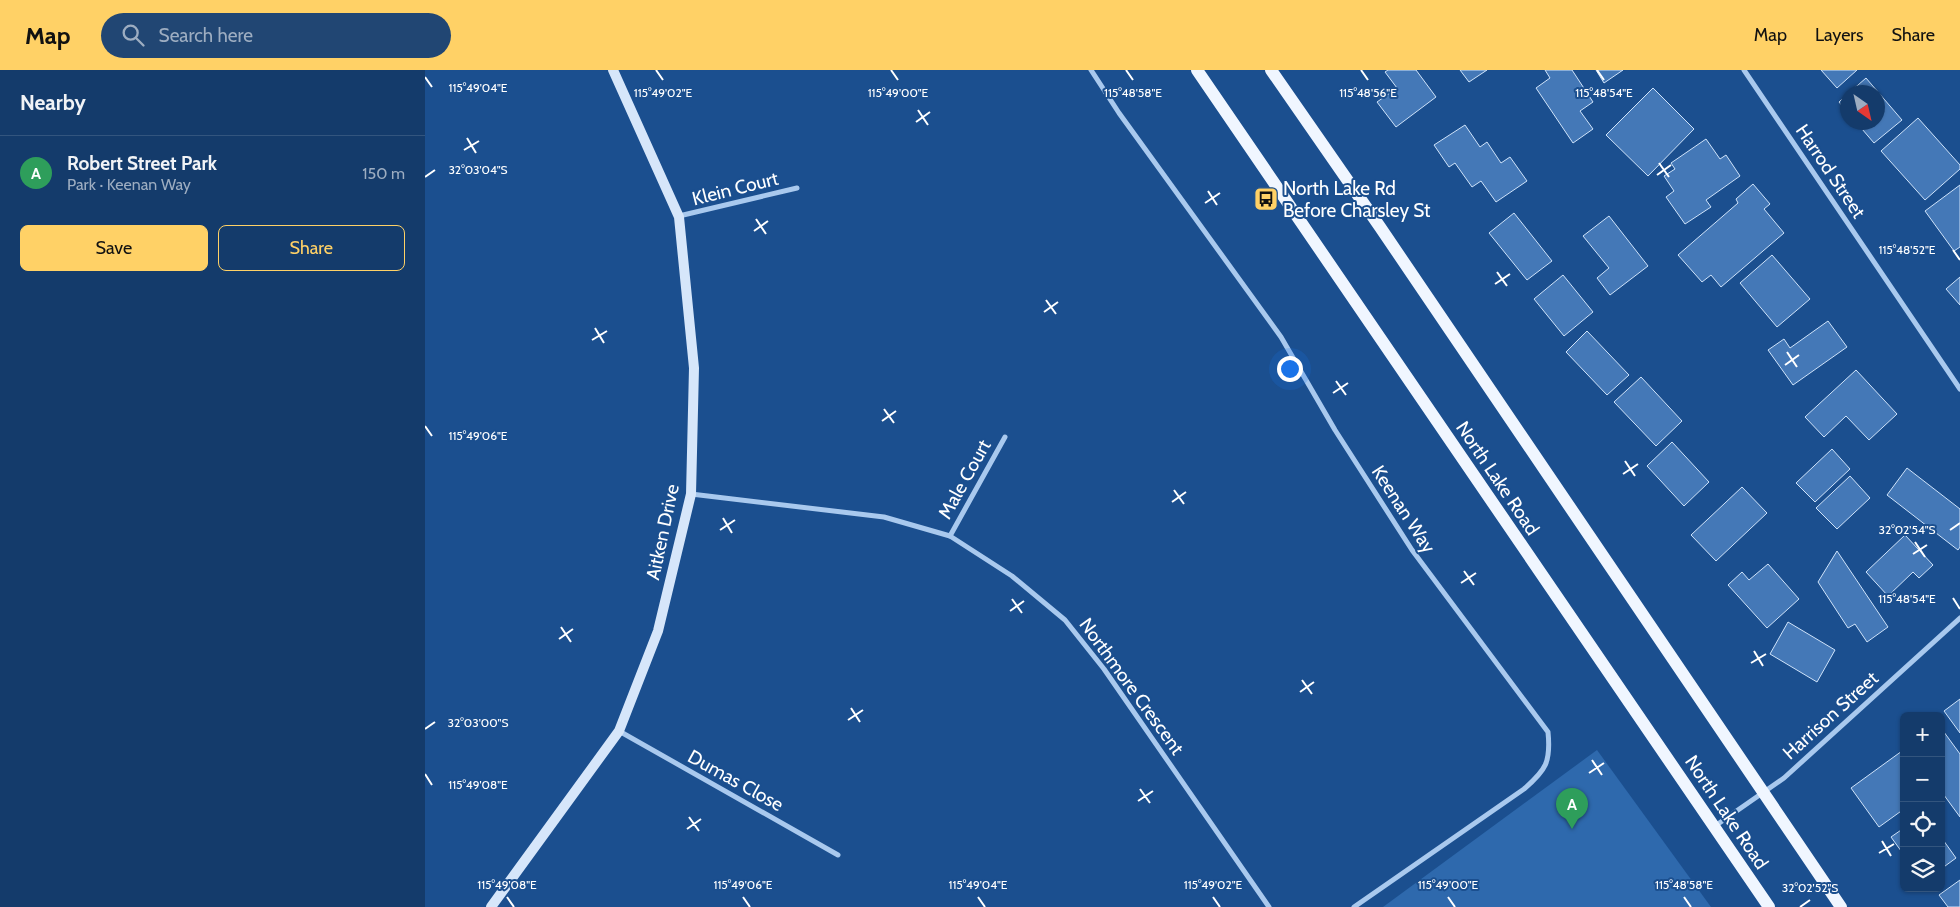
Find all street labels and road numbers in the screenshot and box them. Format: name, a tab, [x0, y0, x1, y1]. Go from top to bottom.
street label: Harrod Street	[1791, 120, 1871, 223]
street label: Klein Court	[690, 167, 781, 210]
street label: North Lake Road	[1451, 417, 1544, 540]
street label: Male Court	[933, 435, 996, 523]
street label: Keenan Way	[1367, 461, 1441, 558]
street label: Aitken Drive	[641, 482, 684, 582]
street label: Northmore Crescent	[1074, 614, 1189, 760]
street label: Harrison Street	[1778, 666, 1883, 764]
street label: Dumas Close	[684, 745, 788, 816]
street label: North Lake Road	[1680, 751, 1773, 874]

